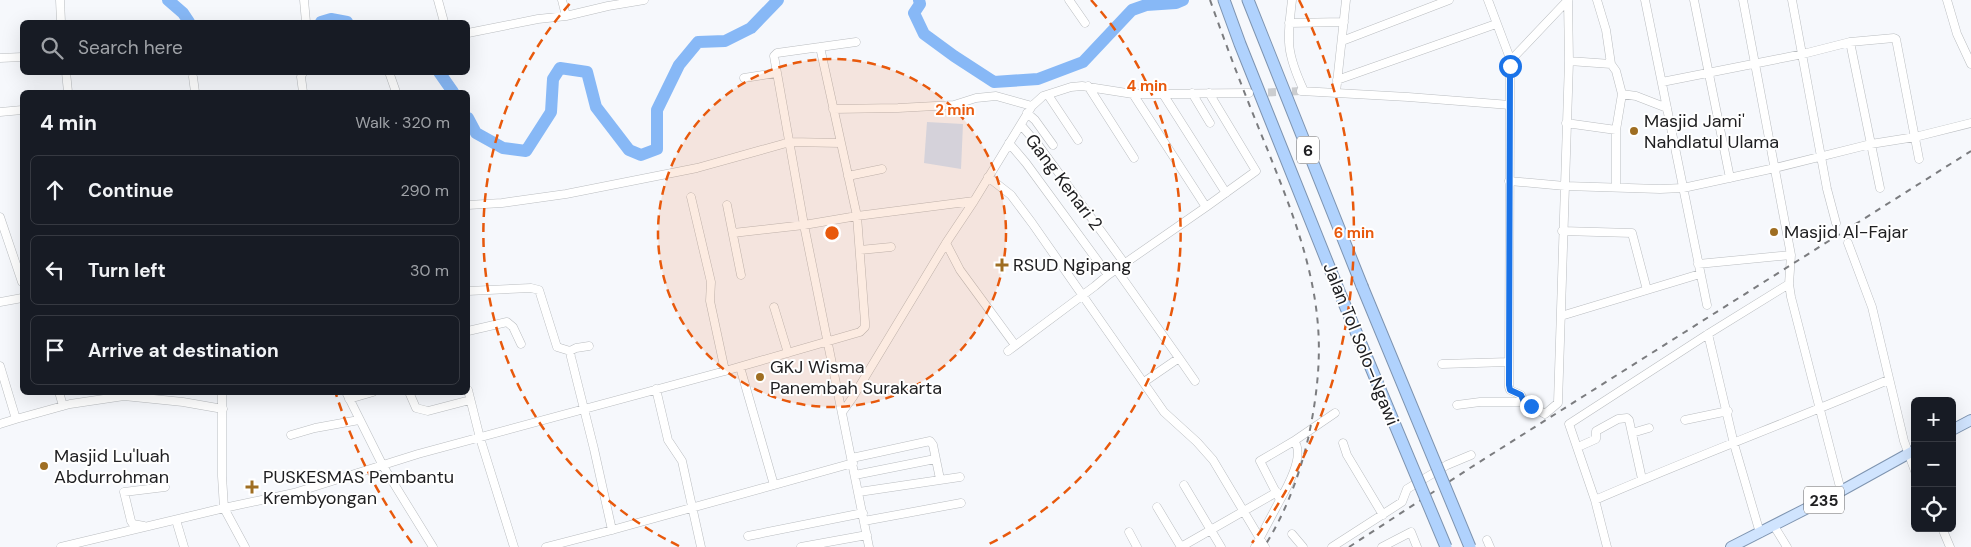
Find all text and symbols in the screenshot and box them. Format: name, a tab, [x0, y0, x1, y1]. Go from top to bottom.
search box	[20, 20, 470, 75]
icon: search	[38, 34, 66, 62]
text: Search here	[78, 35, 183, 60]
route start	[1499, 55, 1522, 78]
text: 4 min	[1127, 76, 1167, 96]
text: 2 min	[935, 100, 975, 120]
text: 4 min	[40, 109, 97, 137]
place label: Masjid Jami' Nahdlatul Ulama	[1644, 109, 1779, 154]
text: Walk · 320 m	[355, 112, 450, 133]
marker: Masjid Jami' Nahdlatul Ulama	[1628, 125, 1640, 137]
street label: Gang Kenari 2	[1020, 129, 1108, 235]
road number: 6	[1297, 136, 1319, 164]
icon: ahead	[41, 176, 69, 204]
text: Continue	[88, 178, 174, 203]
text: 290 m	[400, 180, 449, 201]
place label: Masjid Al-Fajar	[1784, 220, 1908, 244]
text: 6 min	[1334, 223, 1374, 243]
centre of rings	[823, 224, 841, 242]
marker: Masjid Al-Fajar	[1768, 226, 1780, 238]
place label: RSUD Ngipang	[1013, 253, 1131, 277]
icon: left	[41, 256, 69, 284]
text: Turn left	[88, 258, 166, 283]
marker: RSUD Ngipang	[995, 258, 1009, 272]
street label: Jalan Tol Solo–Ngawi	[1317, 259, 1405, 429]
text: 30 m	[410, 260, 449, 281]
icon: arrive	[41, 336, 69, 364]
text: Arrive at destination	[88, 338, 279, 363]
place label: GKJ Wisma Panembah Surakarta	[770, 355, 942, 400]
marker: GKJ Wisma Panembah Surakarta	[754, 371, 766, 383]
route end	[1520, 395, 1543, 418]
map controls	[1911, 397, 1956, 532]
button: +	[1911, 397, 1956, 442]
button: −	[1911, 442, 1956, 487]
place label: Masjid Lu'luah Abdurrohman	[54, 444, 170, 489]
marker: Masjid Lu'luah Abdurrohman	[38, 460, 50, 472]
place label: PUSKESMAS Pembantu Krembyongan	[263, 465, 454, 510]
marker: PUSKESMAS Pembantu Krembyongan	[245, 480, 259, 494]
road number: 235	[1804, 486, 1844, 514]
button: locate	[1911, 487, 1956, 532]

